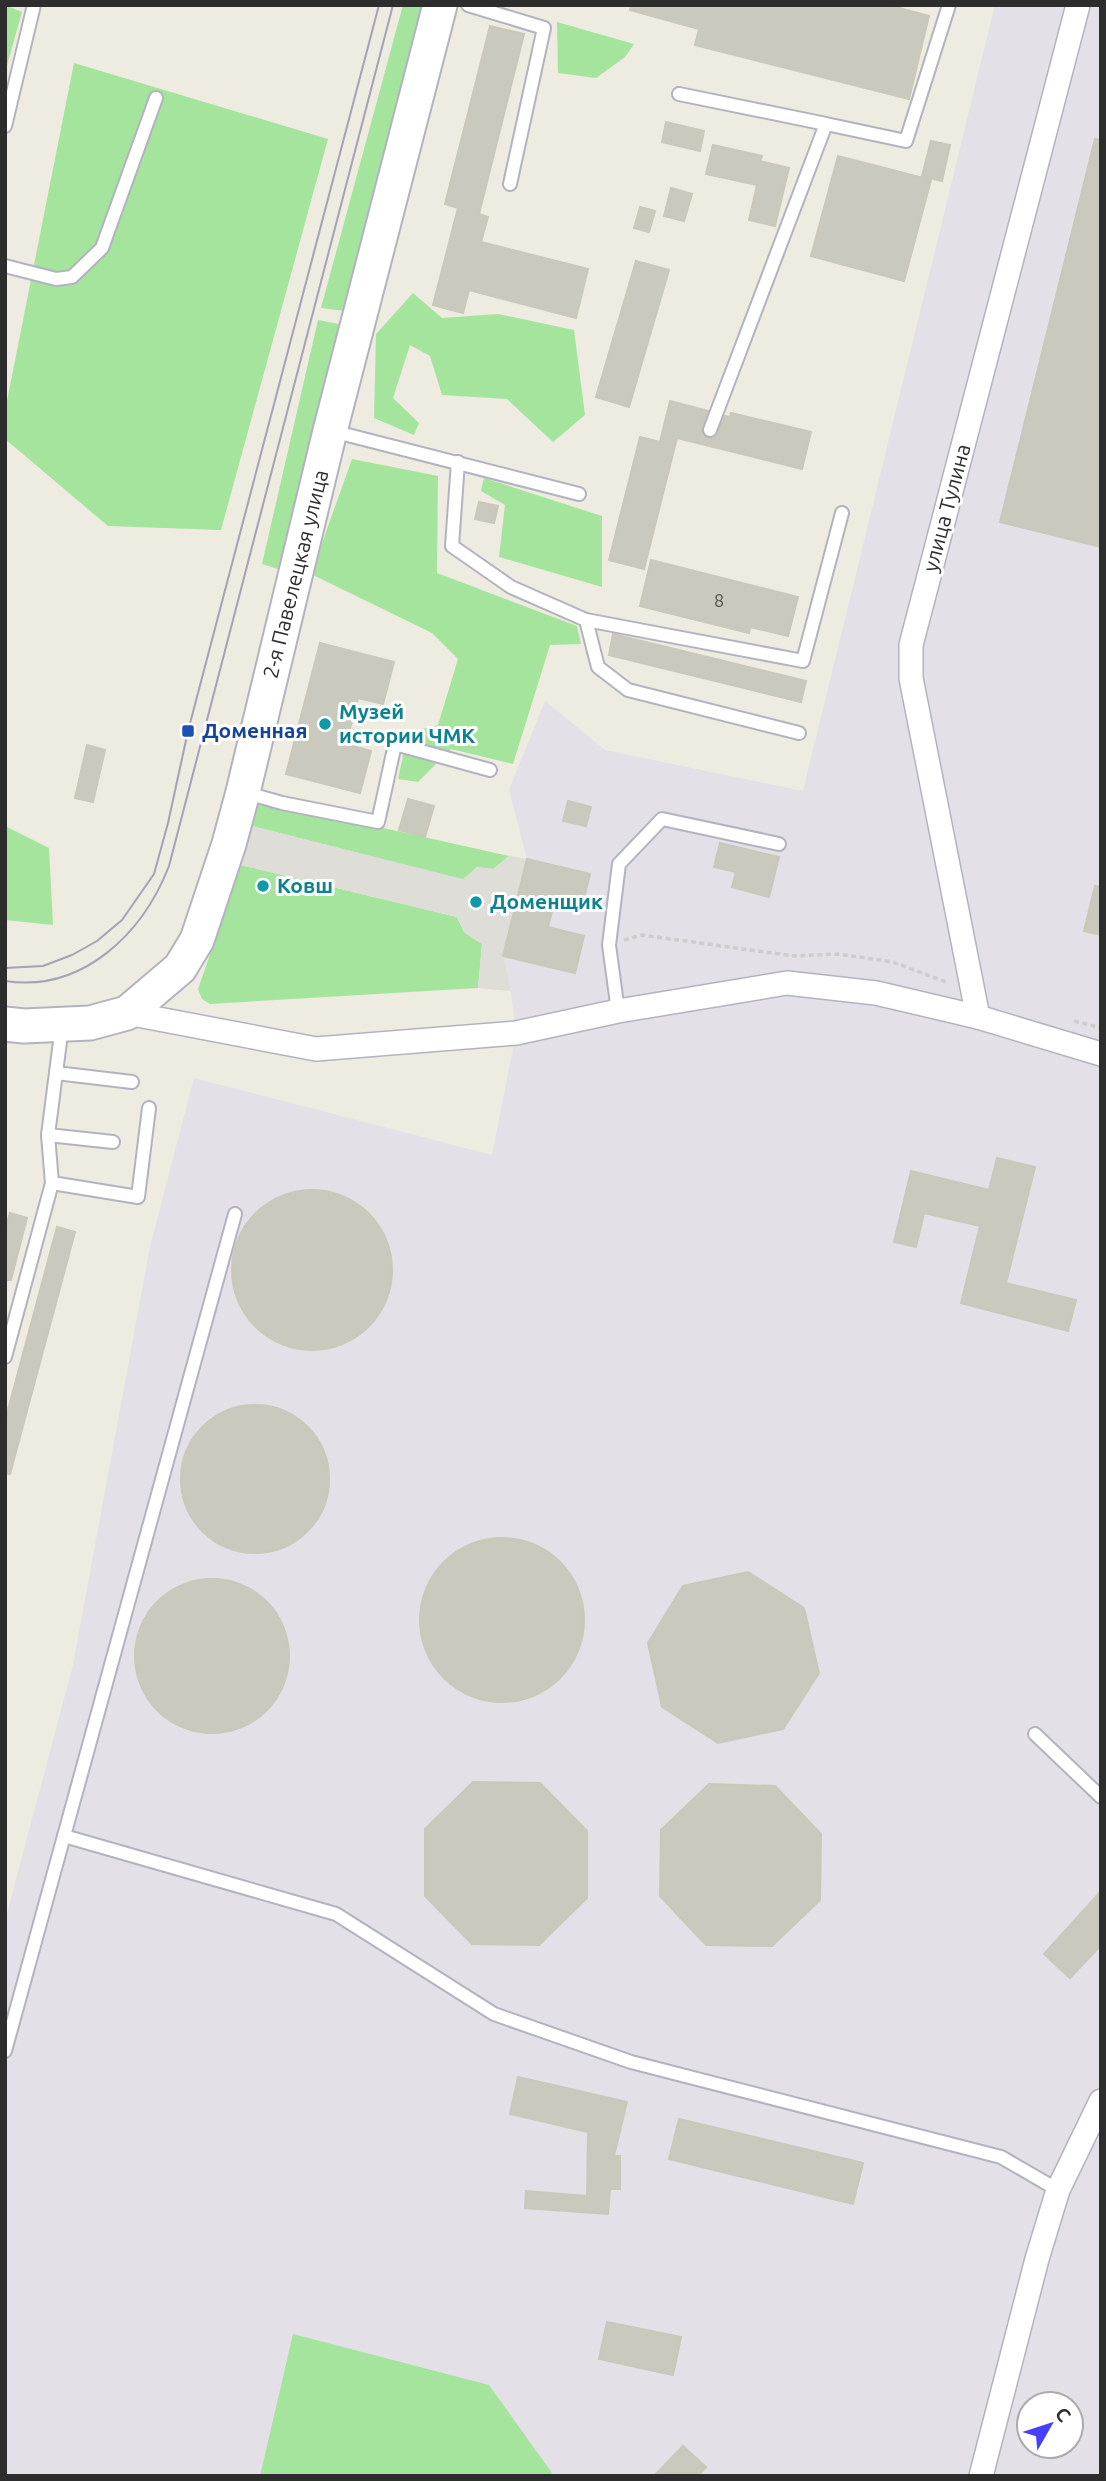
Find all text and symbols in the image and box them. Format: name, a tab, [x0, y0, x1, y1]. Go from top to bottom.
street label: улица Тулина	[917, 441, 975, 574]
street label: 2-я Павелецкая улица	[258, 467, 333, 680]
house number: 8	[714, 590, 724, 610]
place label: Музей истории ЧМК	[339, 699, 475, 747]
marker: Музей истории ЧМК	[317, 716, 333, 732]
place label: Доменная	[202, 718, 307, 742]
marker: Доменная	[180, 723, 196, 739]
place label: Ковш	[277, 873, 333, 897]
marker: Ковш	[255, 878, 271, 894]
place label: Доменщик	[490, 889, 603, 913]
marker: Доменщик	[468, 894, 484, 910]
north arrow	[1015, 2390, 1085, 2460]
text: С	[1051, 2403, 1076, 2426]

